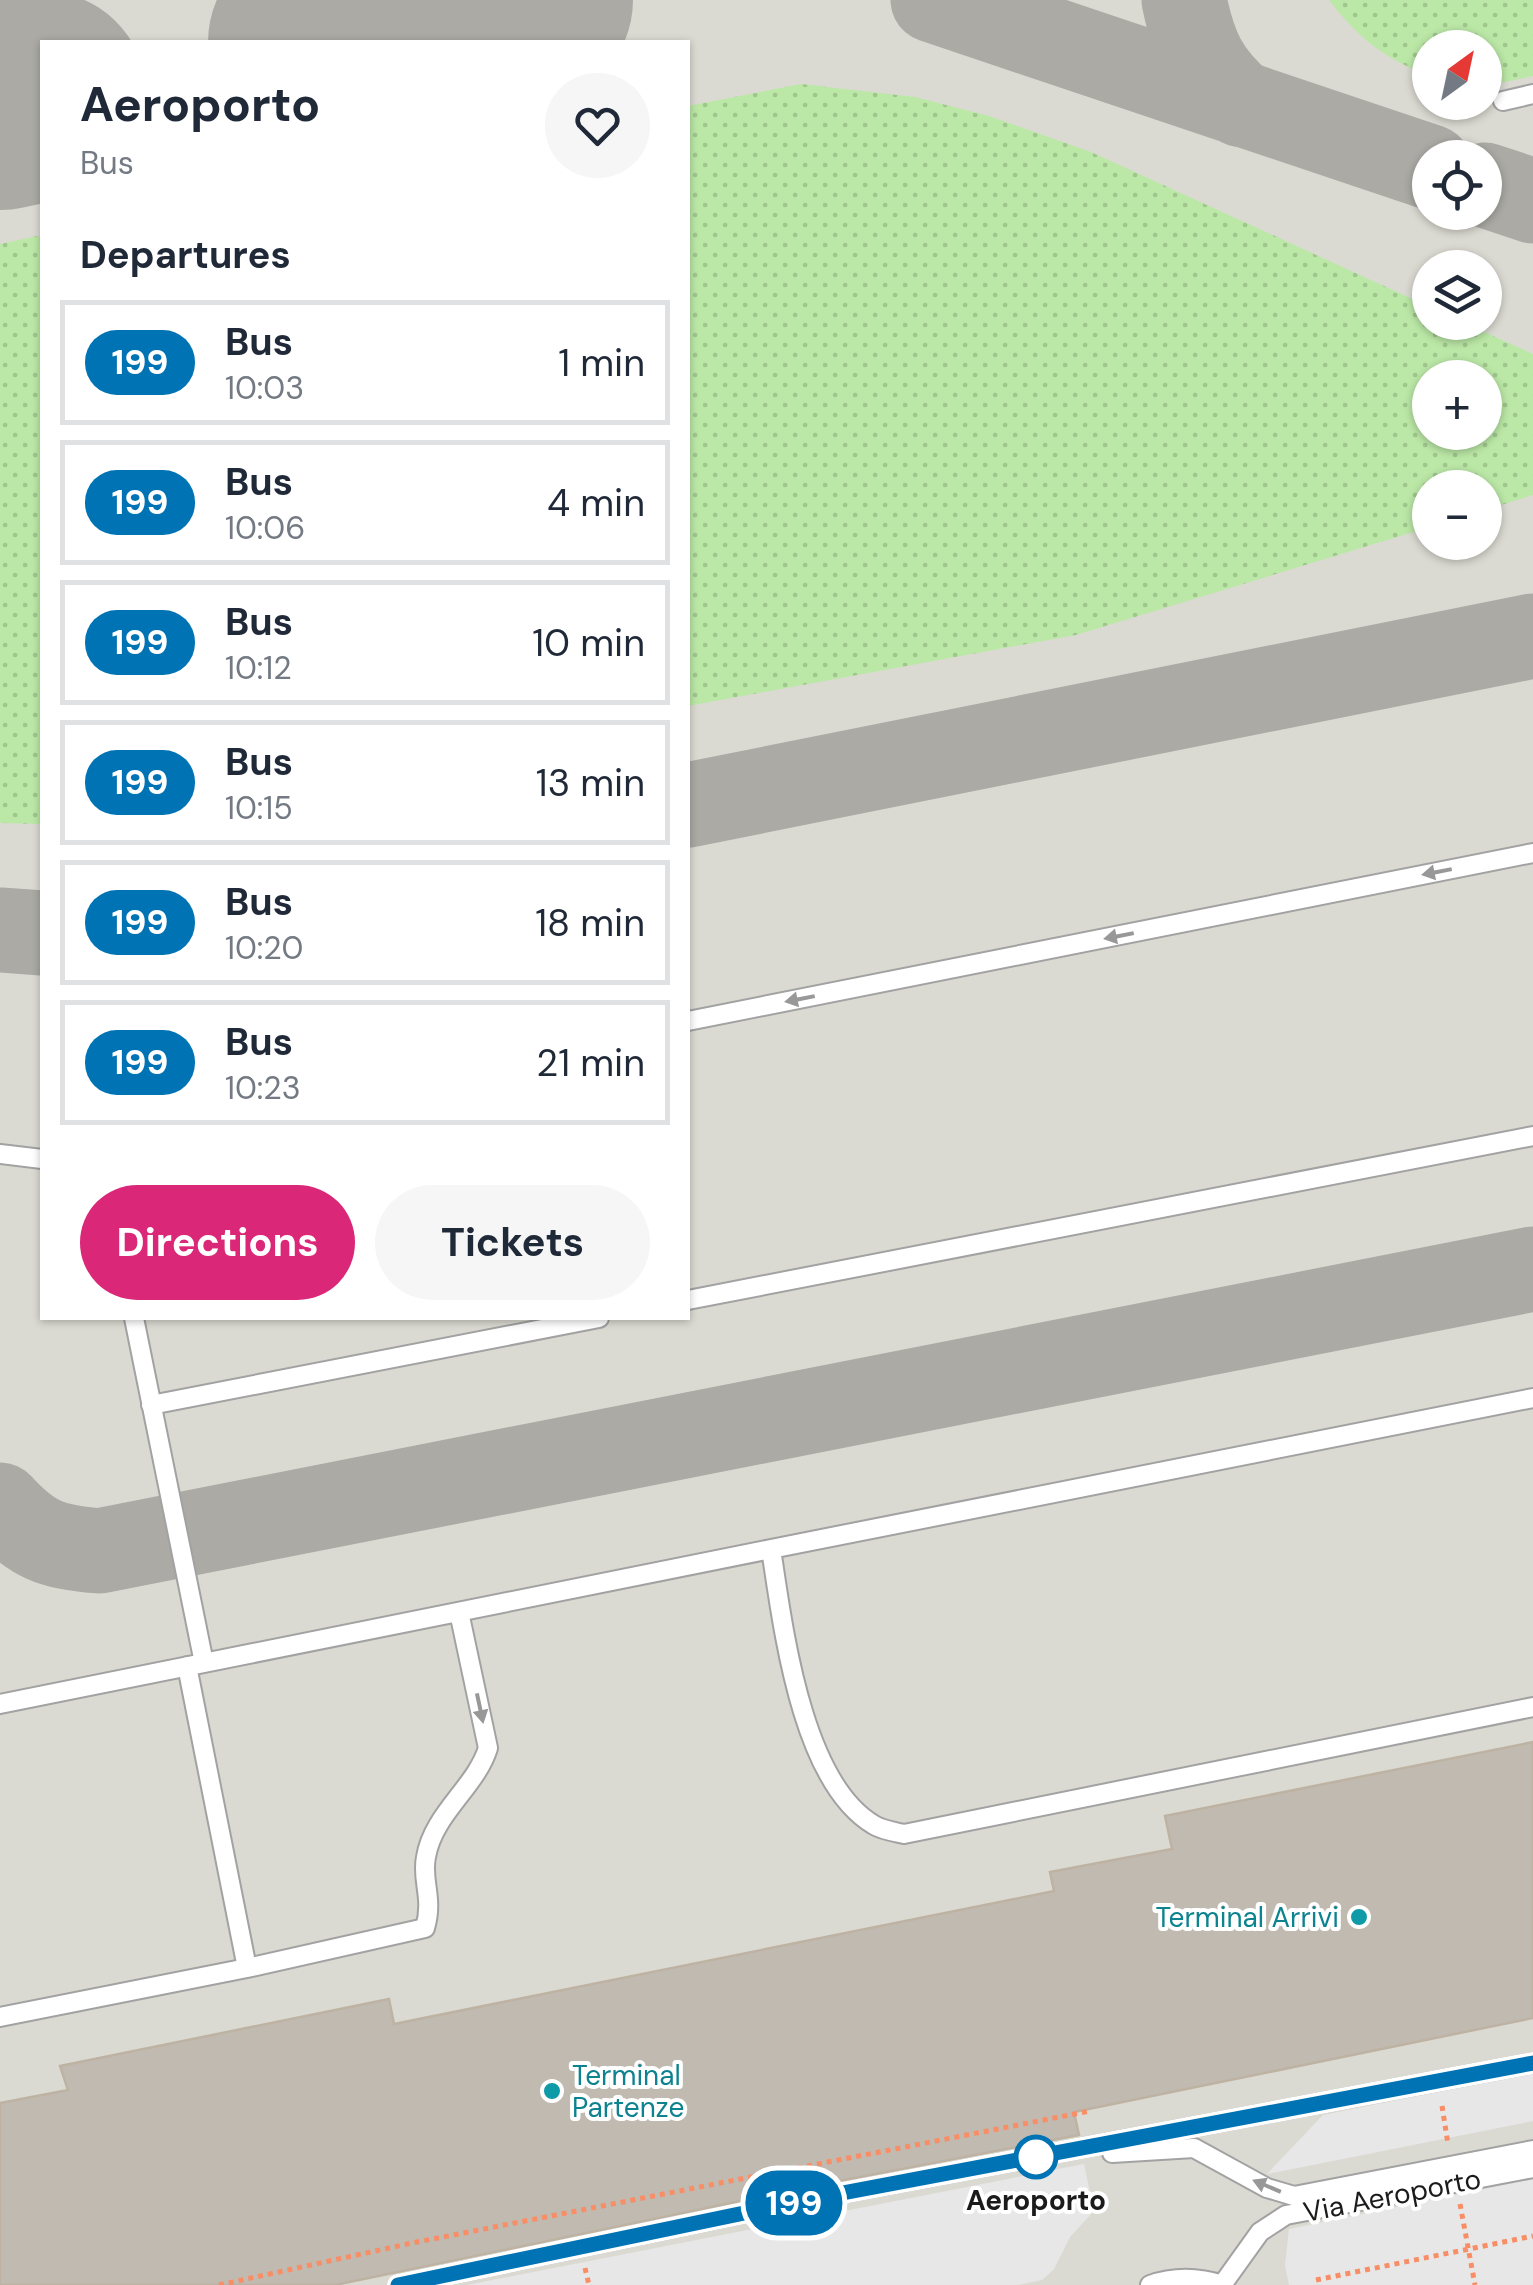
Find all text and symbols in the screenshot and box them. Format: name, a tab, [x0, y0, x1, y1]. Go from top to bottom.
north arrow	[1412, 30, 1502, 120]
map controls	[1412, 30, 1502, 560]
text: Aeroporto	[80, 73, 320, 136]
button: heart	[545, 73, 650, 178]
button: locate	[1412, 140, 1502, 230]
text: Bus	[80, 142, 134, 184]
text: Departures	[80, 230, 291, 280]
button: layers	[1412, 250, 1502, 340]
text: Bus	[225, 317, 293, 367]
text: 1 min	[558, 338, 645, 388]
text: 199	[111, 339, 169, 385]
button: +	[1412, 360, 1502, 450]
text: 10:03	[225, 367, 304, 409]
text: Bus	[225, 457, 293, 507]
button: −	[1412, 470, 1502, 560]
text: 4 min	[547, 478, 645, 528]
text: 199	[111, 479, 169, 525]
text: 10:06	[225, 507, 305, 549]
text: Bus	[225, 597, 293, 647]
text: 10 min	[532, 618, 645, 668]
text: 199	[111, 619, 169, 665]
text: 10:12	[225, 647, 292, 689]
text: Bus	[225, 737, 293, 787]
text: 13 min	[536, 758, 645, 808]
text: 199	[111, 759, 169, 805]
text: 10:15	[225, 787, 293, 829]
one-way arrow	[1422, 865, 1453, 881]
text: Bus	[225, 877, 293, 927]
text: 18 min	[535, 898, 645, 948]
text: 199	[111, 899, 169, 945]
text: 10:20	[225, 927, 303, 969]
one-way arrow	[1103, 928, 1134, 944]
one-way arrow	[784, 991, 815, 1007]
text: Bus	[225, 1017, 293, 1067]
text: 21 min	[536, 1038, 645, 1088]
text: 199	[111, 1039, 169, 1085]
text: 10:23	[225, 1067, 301, 1109]
button: Directions	[80, 1185, 355, 1300]
button: Tickets	[375, 1185, 650, 1300]
one-way arrow	[472, 1692, 488, 1723]
place label: Terminal Arrivi	[1155, 1899, 1339, 1936]
marker: Terminal Arrivi	[1348, 1906, 1370, 1928]
place label: Terminal Partenze	[572, 2057, 684, 2126]
marker: Terminal Partenze	[541, 2080, 563, 2102]
marker: Aeroporto	[1015, 2136, 1057, 2178]
street label: Via Aeroporto	[1300, 2160, 1484, 2231]
line badge: 199	[736, 2170, 852, 2236]
one-way arrow	[1252, 2178, 1282, 2194]
text: 199	[765, 2180, 823, 2226]
place label: Aeroporto	[966, 2182, 1106, 2219]

